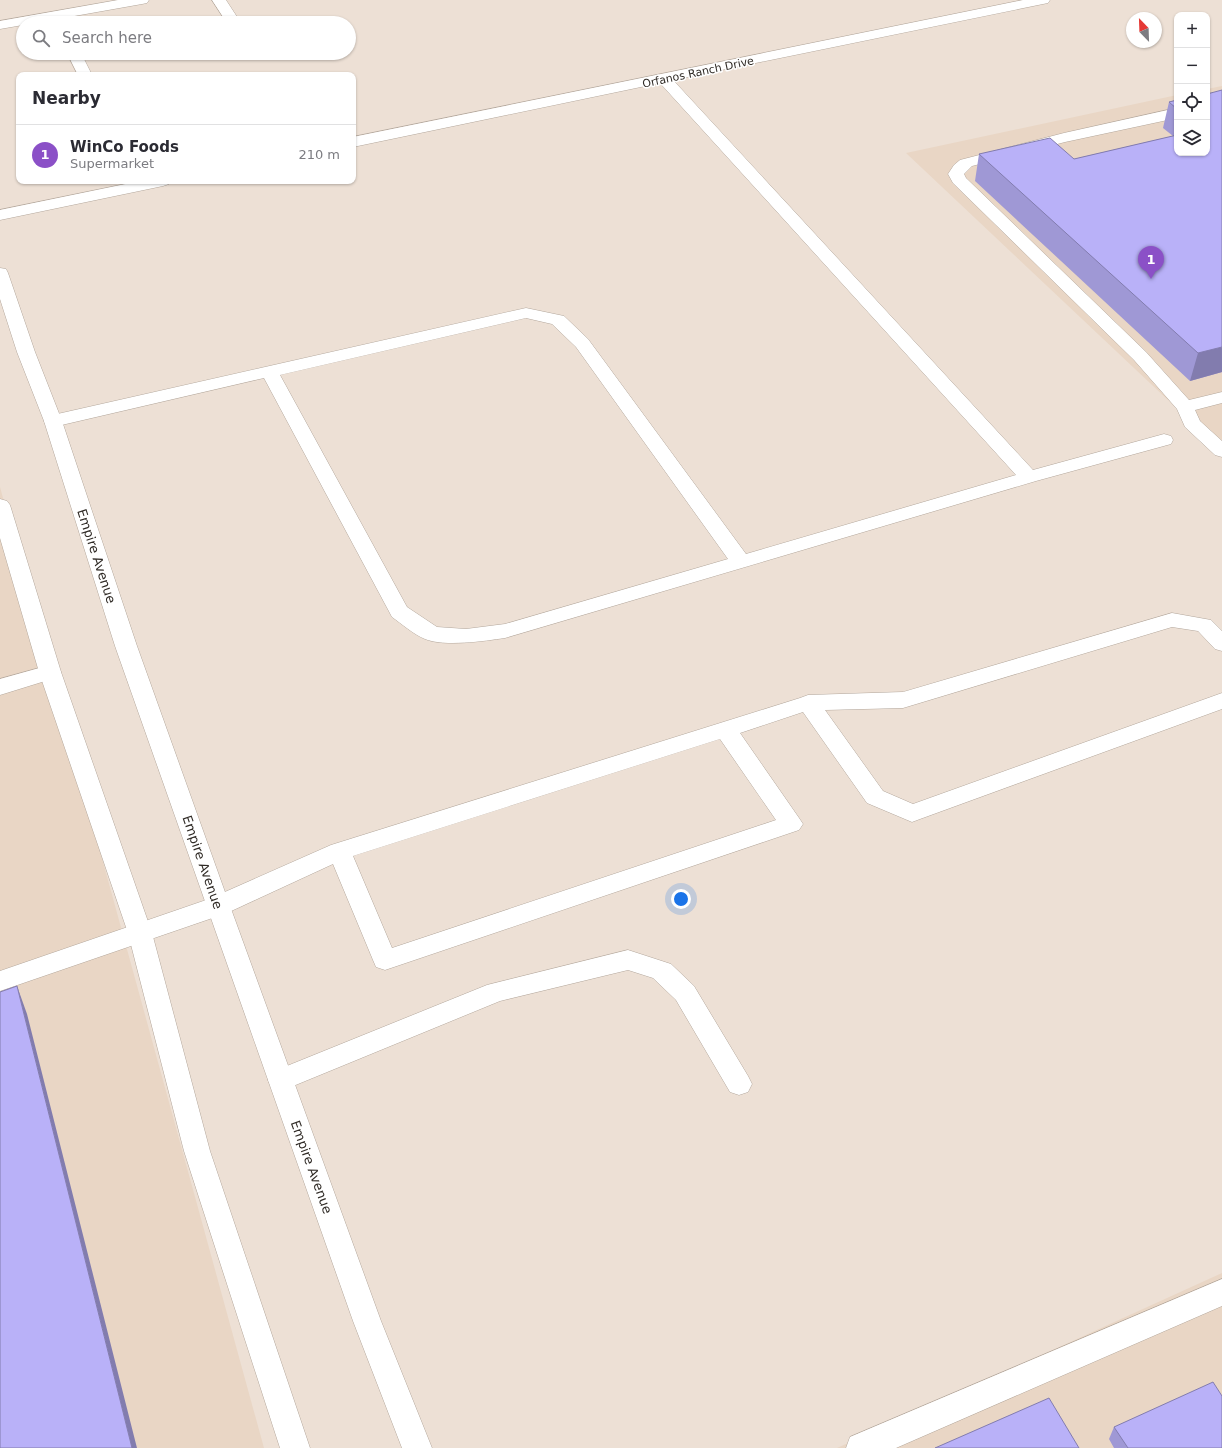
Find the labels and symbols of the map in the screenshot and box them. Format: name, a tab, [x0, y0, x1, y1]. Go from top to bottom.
north arrow	[1126, 12, 1162, 48]
street label: Orfanos Ranch Drive	[641, 54, 755, 91]
pin: 1	[1138, 246, 1164, 279]
street label: Empire Avenue	[74, 507, 119, 605]
street label: Empire Avenue	[179, 813, 226, 911]
your location	[671, 889, 691, 909]
street label: Empire Avenue	[288, 1118, 335, 1216]

